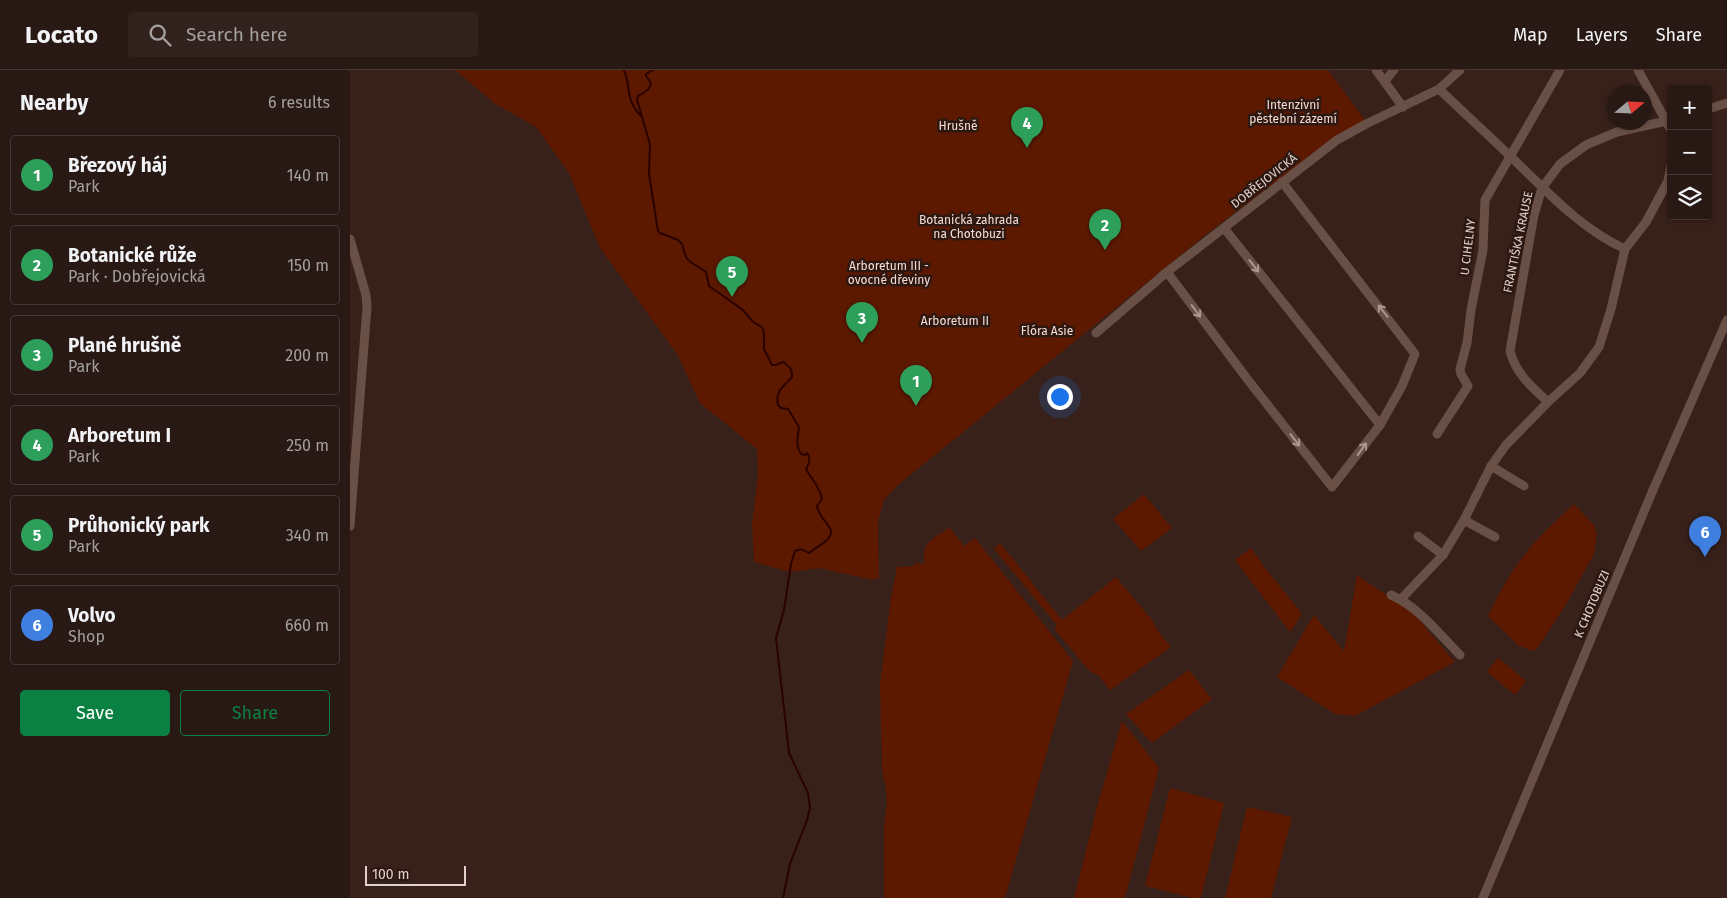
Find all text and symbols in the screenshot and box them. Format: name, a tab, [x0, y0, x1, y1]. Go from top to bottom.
search box	[128, 12, 478, 57]
text: Locato	[25, 21, 98, 49]
icon: search	[146, 21, 174, 49]
text: Search here	[186, 23, 287, 46]
text: Map	[1513, 24, 1548, 46]
text: Layers	[1576, 24, 1628, 46]
text: Share	[1656, 24, 1702, 46]
north arrow	[1607, 85, 1652, 130]
map controls	[1667, 85, 1712, 220]
button: +	[1667, 85, 1712, 130]
text: Nearby	[20, 90, 88, 116]
text: 6 results	[268, 93, 330, 112]
park label: Intenzivní pěstební zázemí	[1249, 98, 1337, 126]
pin: 4	[1011, 107, 1043, 148]
park label: Hrušně	[939, 119, 977, 133]
button: −	[1667, 130, 1712, 175]
street label: DOBŘEJOVICKÁ	[1228, 150, 1300, 211]
text: Březový háj	[68, 154, 167, 177]
text: 1	[33, 166, 41, 185]
text: 140 m	[287, 166, 329, 185]
button: layers	[1667, 175, 1712, 220]
text: Park	[68, 177, 100, 196]
street label: FRANTIŠKA KRAUSE	[1499, 190, 1536, 294]
pin: 2	[1089, 209, 1121, 250]
park label: Botanická zahrada na Chotobuzi	[919, 213, 1019, 241]
street label: U CIHELNY	[1458, 218, 1478, 276]
text: Botanické růže	[68, 244, 197, 267]
text: 2	[33, 256, 41, 275]
text: 150 m	[287, 256, 329, 275]
pin: 5	[716, 256, 748, 297]
park label: Arboretum III - ovocné dřeviny	[848, 259, 930, 287]
one-way arrow	[1249, 259, 1260, 272]
text: Park · Dobřejovická	[68, 267, 206, 286]
pin: 3	[846, 302, 878, 343]
one-way arrow	[1191, 304, 1201, 318]
one-way arrow	[1377, 305, 1388, 318]
park label: Arboretum II	[921, 314, 989, 328]
park label: Flóra Asie	[1021, 324, 1073, 338]
text: Plané hrušně	[68, 334, 181, 357]
text: 3	[33, 346, 41, 365]
text: 200 m	[285, 346, 329, 365]
text: Park	[68, 357, 100, 376]
pin: 1	[900, 365, 932, 406]
your location	[1047, 384, 1073, 410]
text: Arboretum I	[68, 424, 171, 447]
one-way arrow	[1289, 433, 1300, 446]
text: 4	[32, 436, 42, 455]
text: 250 m	[286, 436, 329, 455]
one-way arrow	[1357, 442, 1367, 456]
text: Park	[68, 447, 100, 466]
text: Průhonický park	[68, 514, 210, 537]
pin: 6	[1689, 516, 1721, 557]
text: 5	[33, 526, 41, 545]
text: 340 m	[286, 526, 329, 545]
text: Park	[68, 537, 100, 556]
street label: K CHOTOBUZI	[1571, 568, 1613, 640]
text: Volvo	[68, 604, 116, 627]
text: 6	[32, 616, 42, 635]
text: 660 m	[285, 616, 329, 635]
text: Shop	[68, 627, 105, 646]
button: Save	[20, 690, 170, 736]
button: Share	[180, 690, 330, 736]
scale bar	[365, 863, 466, 886]
text: 100 m	[372, 866, 409, 883]

